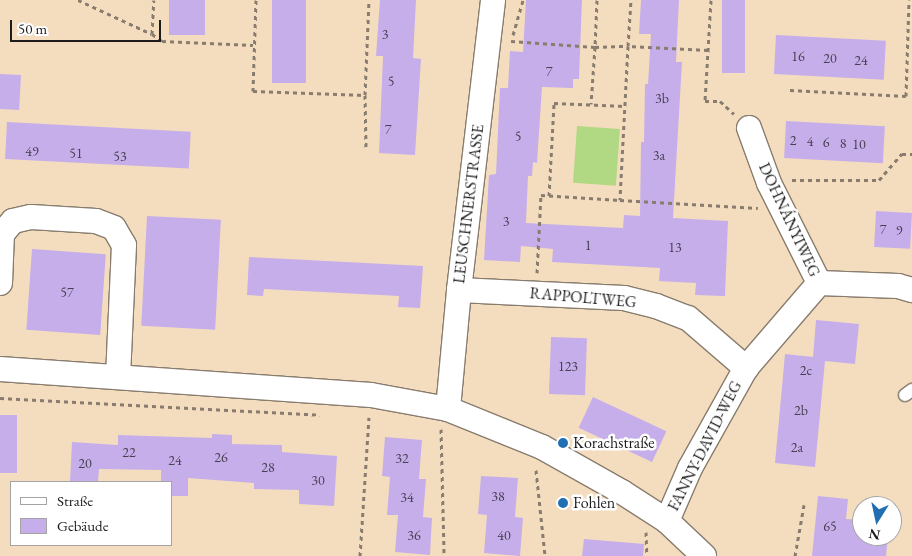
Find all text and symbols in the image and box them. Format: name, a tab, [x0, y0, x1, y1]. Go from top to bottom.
scale bar	[12, 10, 164, 42]
text: 50 m	[18, 19, 47, 38]
house number: 3	[382, 26, 388, 42]
house number: 16	[791, 48, 805, 64]
house number: 20	[823, 50, 837, 66]
house number: 24	[854, 52, 868, 68]
house number: 7	[546, 63, 552, 79]
house number: 5	[388, 73, 394, 89]
house number: 3b	[655, 90, 669, 106]
house number: 7	[385, 121, 391, 137]
street label: LEUSCHNERSTRASSE	[450, 123, 488, 285]
house number: 5	[515, 128, 521, 144]
house number: 2	[790, 132, 796, 148]
house number: 4	[807, 133, 813, 149]
house number: 6	[823, 134, 829, 150]
house number: 8	[840, 135, 846, 151]
house number: 10	[852, 136, 866, 152]
house number: 49	[25, 143, 39, 159]
house number: 51	[69, 145, 83, 161]
house number: 3a	[653, 147, 665, 163]
house number: 53	[113, 148, 127, 164]
street label: DOHNÁNYIWEG	[754, 160, 824, 280]
house number: 3	[503, 213, 509, 229]
house number: 7	[880, 221, 886, 237]
house number: 9	[896, 222, 902, 238]
house number: 1	[585, 237, 591, 253]
house number: 13	[668, 239, 682, 255]
house number: 57	[60, 284, 74, 300]
street label: RAPPOLTWEG	[529, 284, 637, 312]
house number: 123	[558, 358, 578, 374]
house number: 2c	[800, 362, 812, 378]
street label: FANNY-DAVID-WEG	[664, 378, 746, 514]
house number: 2b	[794, 402, 808, 418]
place label: Korachstraße	[573, 433, 655, 453]
marker: Korachstraße	[557, 437, 569, 449]
house number: 2a	[791, 439, 803, 455]
house number: 22	[122, 444, 136, 460]
house number: 26	[214, 449, 228, 465]
house number: 32	[395, 450, 409, 466]
house number: 24	[168, 452, 182, 468]
house number: 20	[78, 455, 92, 471]
house number: 28	[261, 459, 275, 475]
house number: 30	[311, 472, 325, 488]
legend	[10, 481, 172, 546]
house number: 38	[491, 488, 505, 504]
house number: 34	[400, 489, 414, 505]
text: Straße	[57, 491, 93, 510]
place label: Fohlen	[573, 493, 615, 513]
north arrow	[852, 496, 902, 546]
marker: Fohlen	[557, 497, 569, 509]
text: Gebäude	[57, 516, 109, 535]
house number: 65	[823, 518, 837, 534]
text: N	[867, 525, 882, 545]
house number: 36	[407, 527, 421, 543]
house number: 40	[497, 527, 511, 543]

